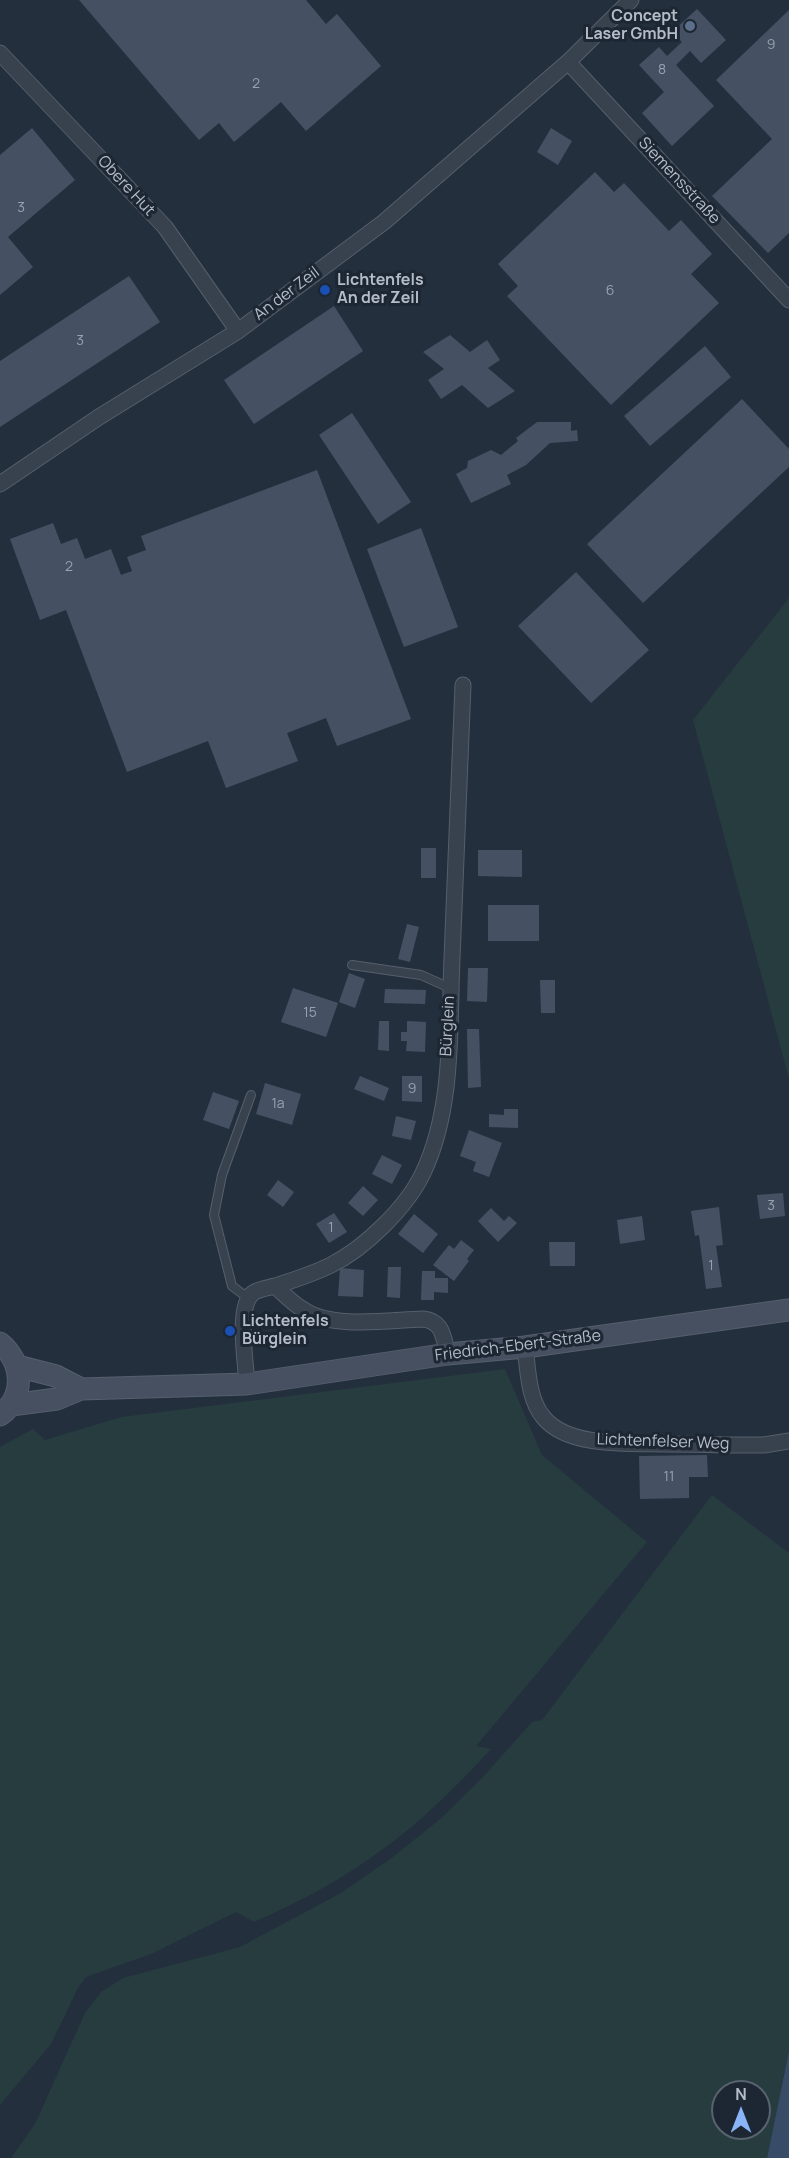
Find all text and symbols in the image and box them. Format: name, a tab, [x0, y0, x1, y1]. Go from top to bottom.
place label: Concept Laser GmbH	[585, 7, 678, 45]
marker: Concept Laser GmbH	[683, 19, 697, 33]
house number: 9	[767, 37, 775, 53]
house number: 8	[658, 62, 666, 78]
house number: 2	[252, 76, 260, 92]
street label: Siemensstraße	[634, 134, 724, 228]
street label: Obere Hut	[93, 152, 159, 220]
house number: 3	[17, 200, 25, 216]
street label: An der Zeil	[250, 263, 324, 325]
place label: Lichtenfels An der Zeil	[337, 271, 424, 309]
marker: Lichtenfels An der Zeil	[318, 283, 332, 297]
house number: 6	[606, 283, 614, 299]
house number: 3	[76, 333, 84, 349]
house number: 2	[65, 559, 73, 575]
street label: Bürglein	[437, 995, 459, 1057]
house number: 15	[303, 1005, 317, 1021]
house number: 9	[408, 1081, 416, 1097]
house number: 1a	[271, 1096, 285, 1112]
house number: 3	[767, 1198, 775, 1214]
house number: 1	[328, 1220, 334, 1236]
house number: 1	[708, 1258, 714, 1274]
place label: Lichtenfels Bürglein	[242, 1312, 329, 1350]
marker: Lichtenfels Bürglein	[223, 1324, 237, 1338]
street label: Friedrich-Ebert-Straße	[434, 1326, 602, 1366]
street label: Lichtenfelser Weg	[596, 1430, 730, 1454]
house number: 11	[664, 1469, 674, 1485]
north arrow	[711, 2080, 771, 2140]
text: N	[735, 2083, 747, 2105]

